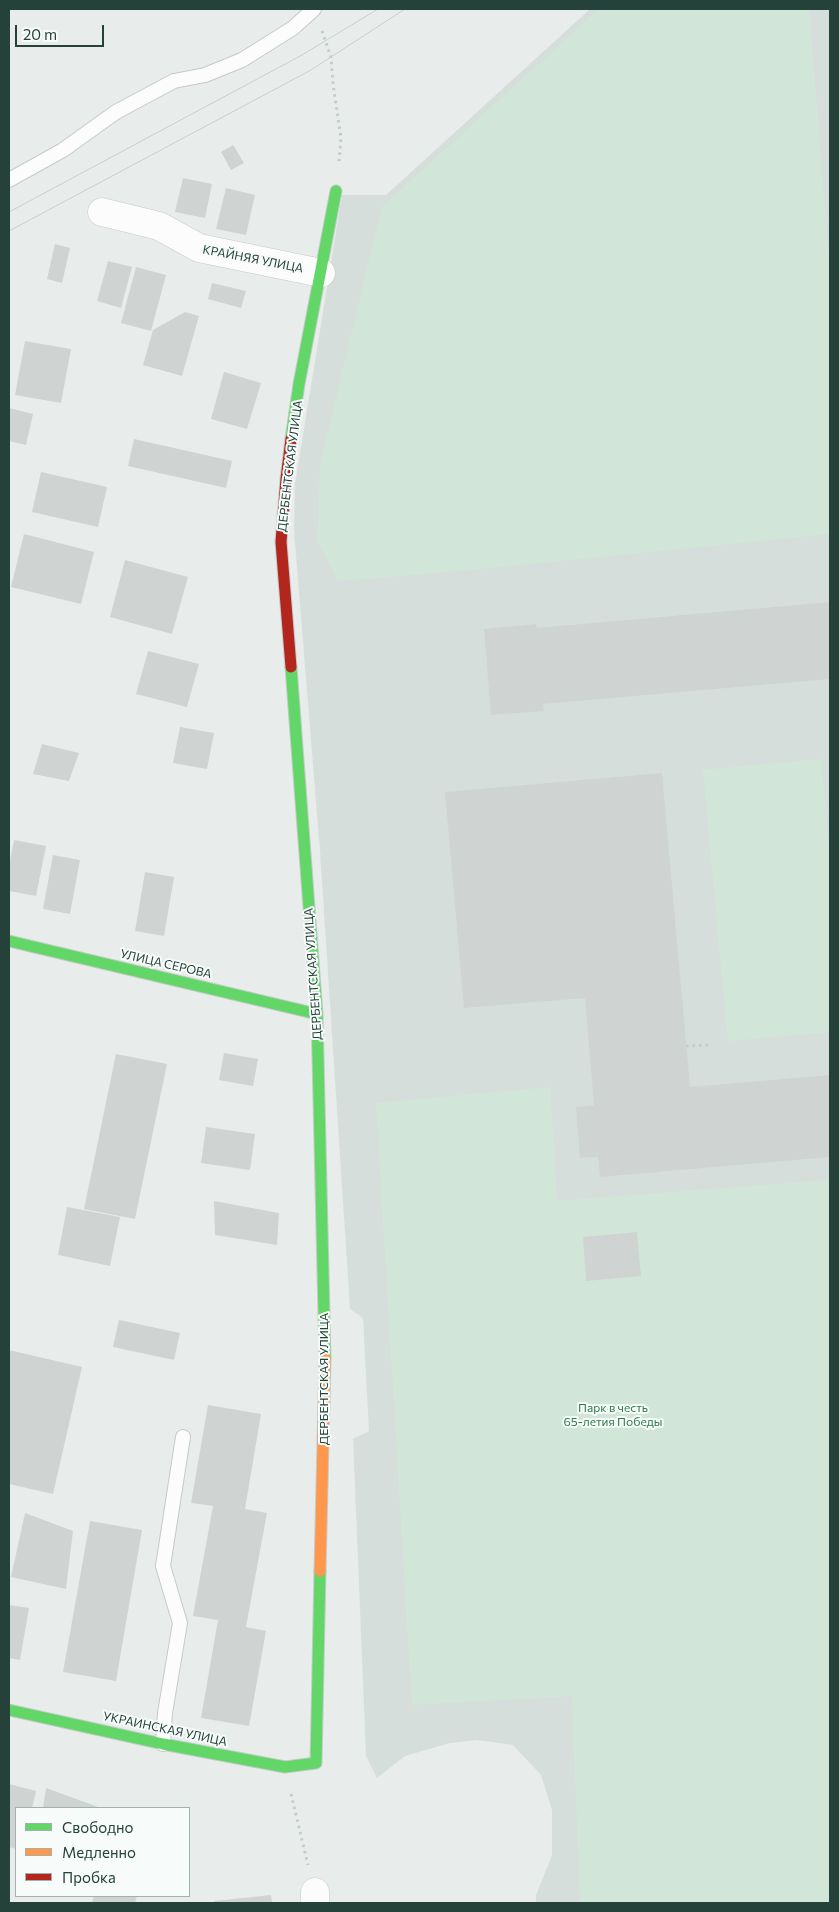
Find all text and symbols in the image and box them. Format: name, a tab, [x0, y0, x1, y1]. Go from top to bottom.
scale bar	[18, 15, 106, 47]
text: 20 m	[23, 25, 57, 43]
street label: КРАЙНЯЯ УЛИЦА	[202, 242, 304, 276]
street label: ДЕРБЕНТСКАЯ УЛИЦА	[275, 399, 305, 533]
street label: ДЕРБЕНТСКАЯ УЛИЦА	[301, 907, 325, 1041]
street label: УЛИЦА СЕРОВА	[119, 946, 213, 982]
street label: ДЕРБЕНТСКАЯ УЛИЦА	[317, 1313, 331, 1445]
park label: Парк в честь 65-летия Победы	[563, 1401, 663, 1429]
street label: УКРАИНСКАЯ УЛИЦА	[102, 1709, 228, 1749]
legend	[15, 1807, 190, 1897]
text: Свободно	[62, 1818, 133, 1836]
text: Медленно	[62, 1843, 136, 1861]
text: Пробка	[62, 1868, 116, 1886]

